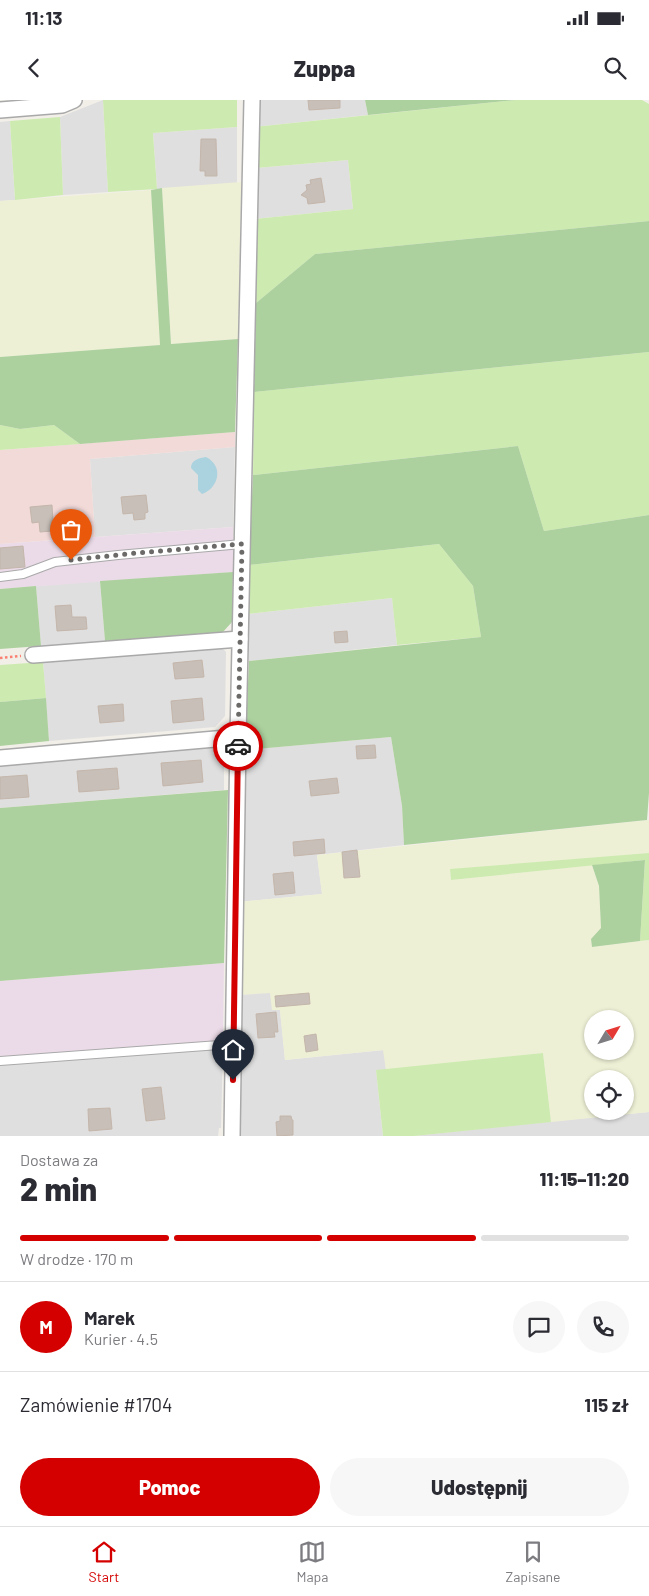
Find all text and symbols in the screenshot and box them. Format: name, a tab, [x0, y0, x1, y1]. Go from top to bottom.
text: 11:13	[25, 6, 63, 29]
icon: back	[20, 54, 48, 82]
icon: search	[601, 54, 629, 82]
text: Zuppa	[294, 55, 355, 81]
pin	[50, 509, 92, 560]
icon: bag	[57, 516, 85, 544]
courier	[213, 721, 263, 771]
icon: car	[224, 732, 252, 760]
north arrow	[584, 1010, 634, 1060]
map controls	[584, 1010, 634, 1120]
pin	[212, 1029, 254, 1080]
icon: home	[219, 1036, 247, 1064]
button: locate	[584, 1070, 634, 1120]
text: Dostawa za	[20, 1150, 98, 1169]
text: 11:15–11:20	[539, 1167, 629, 1190]
text: 2 min	[20, 1169, 97, 1207]
text: W drodze · 170 m	[20, 1249, 133, 1268]
button: chat	[513, 1301, 565, 1353]
button: phone	[577, 1301, 629, 1353]
text: Marek	[84, 1306, 135, 1329]
text: M	[39, 1315, 53, 1338]
text: Kurier · 4.5	[84, 1329, 158, 1348]
text: Zamówienie #1704	[20, 1393, 173, 1416]
text: 115 zł	[584, 1393, 629, 1416]
button: Pomoc	[20, 1458, 320, 1516]
button: Udostępnij	[330, 1458, 629, 1516]
tab: Start	[89, 1538, 119, 1585]
tab: Mapa	[296, 1538, 328, 1585]
tab: Zapisane	[506, 1538, 560, 1585]

